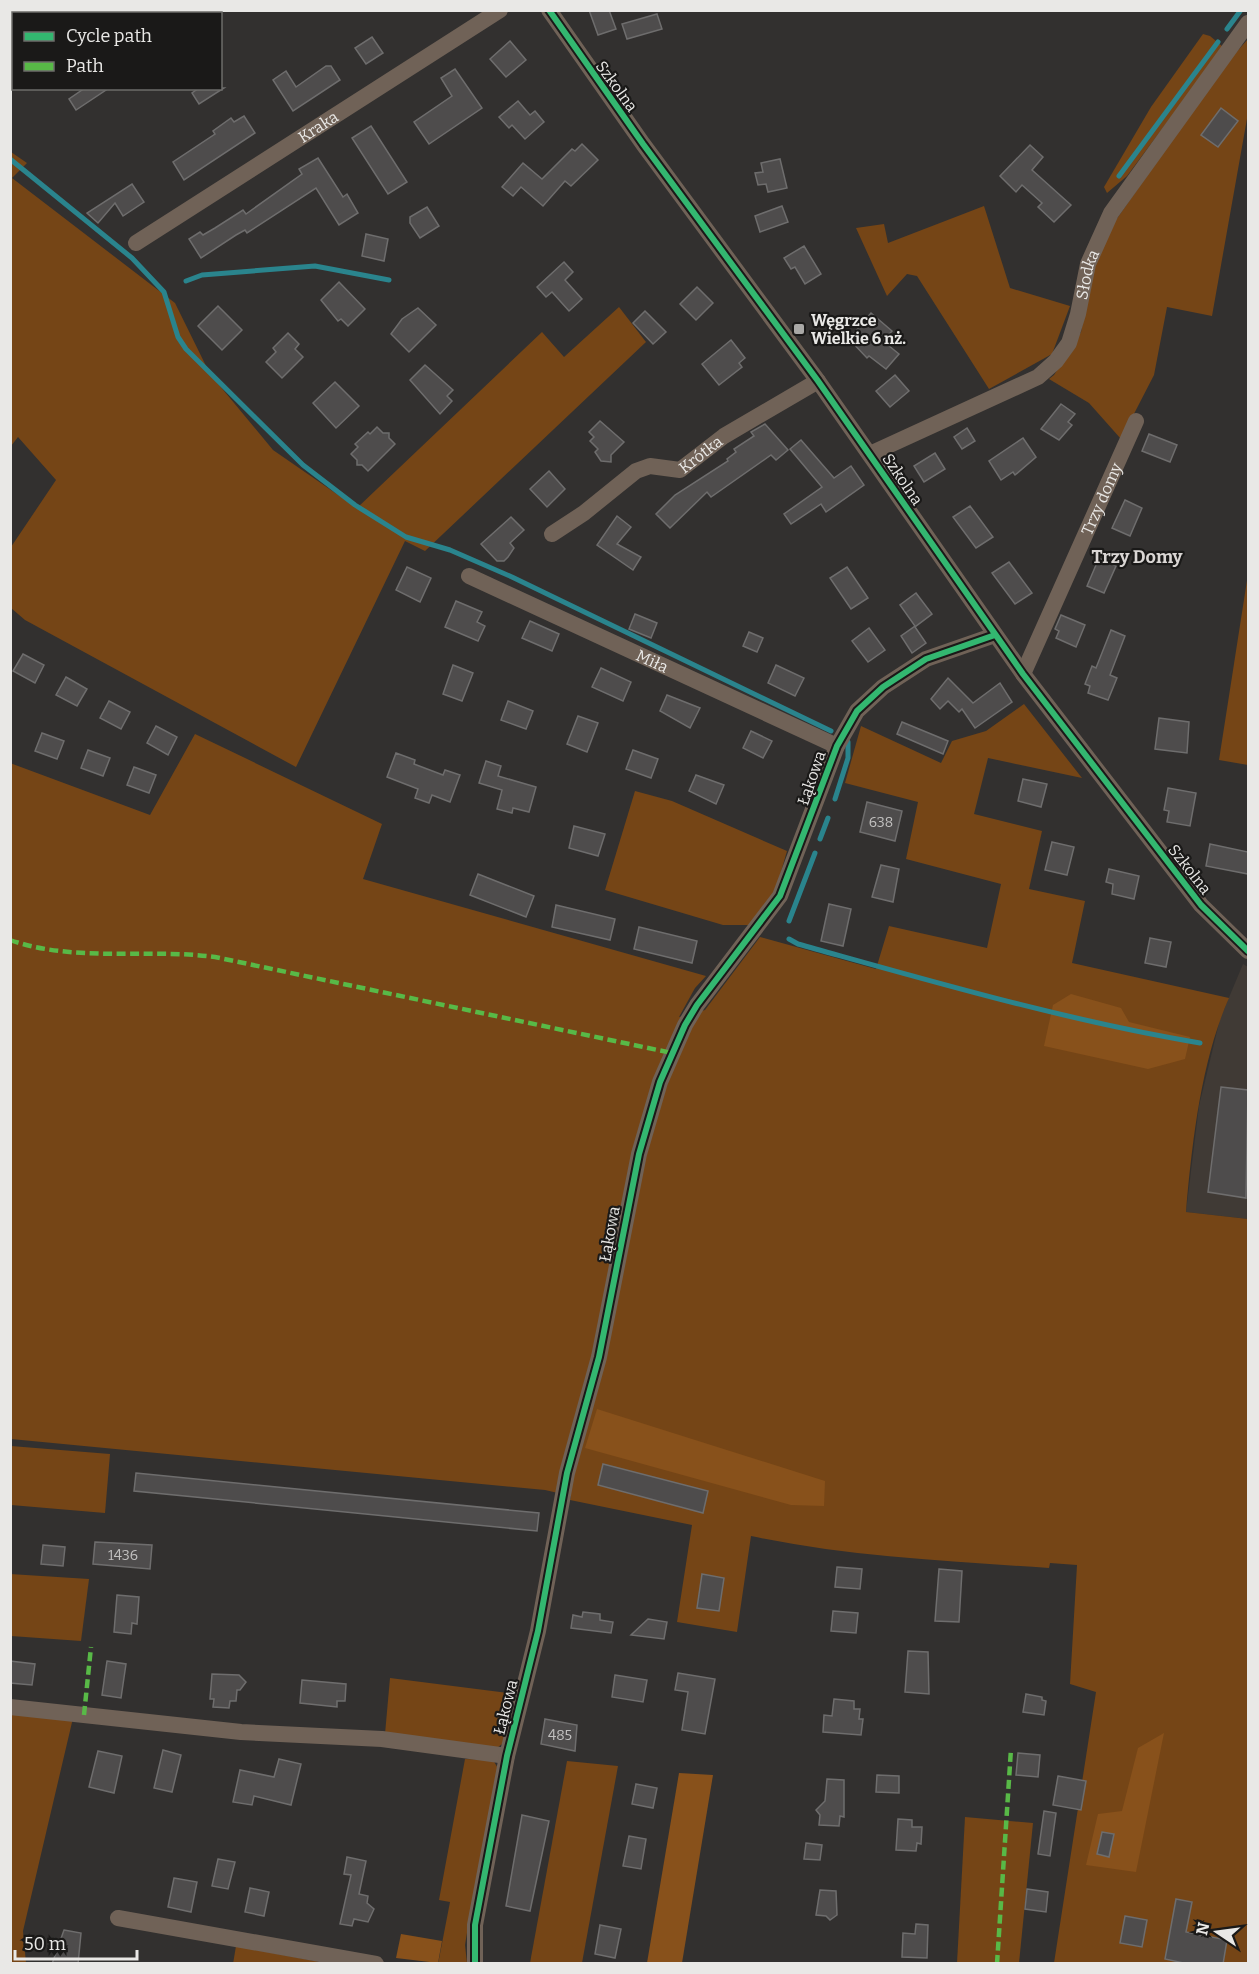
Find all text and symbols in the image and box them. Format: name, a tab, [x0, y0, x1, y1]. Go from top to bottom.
legend	[12, 12, 222, 90]
text: Cycle path	[66, 25, 152, 47]
text: Path	[66, 55, 104, 77]
street label: Szkolna	[592, 57, 642, 116]
street label: Kraka	[295, 107, 342, 147]
street label: Słodka	[1072, 246, 1103, 301]
place label: Węgrzce Wielkie 6 nż.	[811, 311, 906, 348]
marker: Węgrzce Wielkie 6 nż.	[792, 322, 806, 336]
street label: Krótka	[675, 432, 726, 477]
street label: Szkolna	[878, 450, 927, 509]
street label: Trzy domy	[1077, 459, 1126, 538]
district label: Trzy Domy	[1091, 546, 1184, 568]
street label: Miła	[633, 646, 671, 677]
street label: Łąkowa	[793, 748, 830, 808]
house number: 638	[869, 814, 893, 831]
street label: Szkolna	[1164, 840, 1215, 898]
street label: Łąkowa	[595, 1204, 624, 1263]
house number: 1436	[108, 1547, 138, 1564]
street label: Łąkowa	[489, 1677, 522, 1737]
house number: 485	[548, 1727, 572, 1744]
north arrow	[1187, 1902, 1247, 1962]
text: N	[1192, 1921, 1214, 1937]
scale bar	[15, 1923, 136, 1961]
text: 50 m	[24, 1933, 66, 1955]

